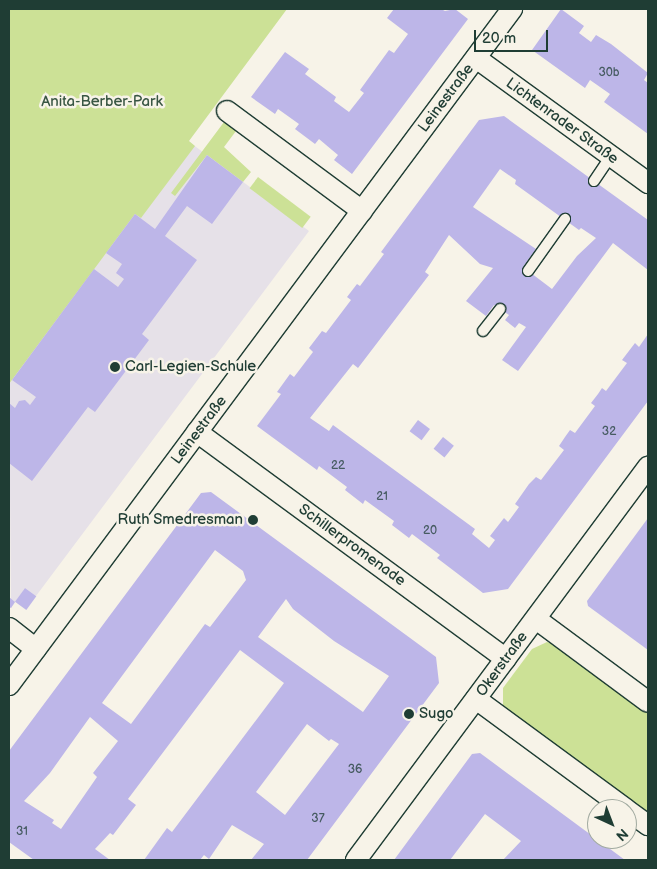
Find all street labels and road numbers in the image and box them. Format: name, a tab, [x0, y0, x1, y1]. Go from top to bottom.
street label: Leinestraße	[414, 60, 478, 136]
street label: Lichtenrader Straße	[502, 74, 622, 168]
street label: Leinestraße	[167, 392, 231, 468]
street label: Schillerpromenade	[295, 500, 409, 590]
street label: Okerstraße	[472, 628, 532, 700]

